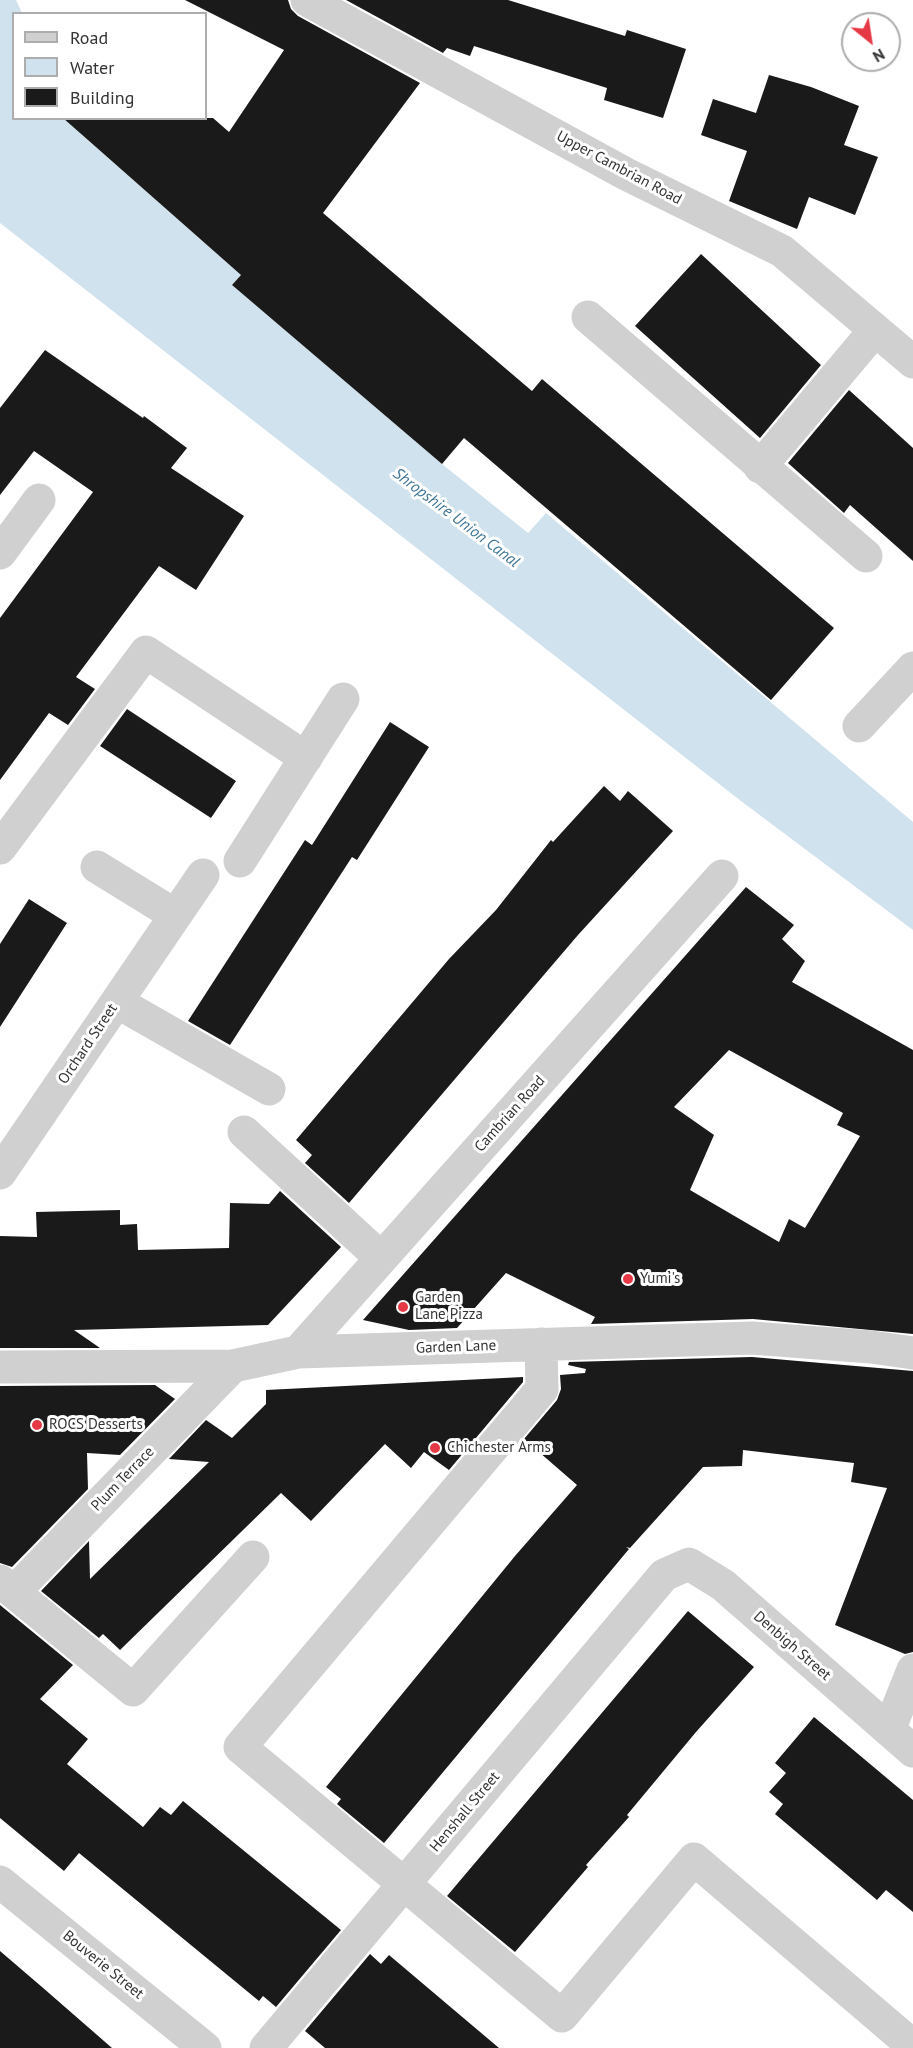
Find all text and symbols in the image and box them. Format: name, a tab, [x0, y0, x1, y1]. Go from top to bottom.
legend	[12, 12, 207, 120]
north arrow	[841, 12, 901, 72]
text: Road	[70, 26, 108, 49]
text: N	[869, 45, 889, 67]
text: Water	[70, 56, 114, 79]
text: Building	[70, 86, 134, 109]
street label: Upper Cambrian Road	[553, 127, 685, 209]
water label: Shropshire Union Canal	[389, 464, 523, 572]
street label: Orchard Street	[54, 1000, 122, 1088]
street label: Cambrian Road	[471, 1072, 549, 1156]
place label: Yumi's	[640, 1270, 680, 1288]
marker: Yumi's	[621, 1272, 635, 1286]
place label: Garden Lane Pizza	[415, 1289, 483, 1324]
marker: Garden Lane Pizza	[396, 1300, 410, 1314]
street label: Garden Lane	[416, 1337, 496, 1357]
place label: ROCS Desserts	[49, 1416, 143, 1434]
marker: ROCS Desserts	[30, 1418, 44, 1432]
place label: Chichester Arms	[447, 1439, 551, 1457]
marker: Chichester Arms	[428, 1441, 442, 1455]
street label: Plum Terrace	[88, 1443, 158, 1515]
street label: Denbigh Street	[750, 1608, 834, 1684]
street label: Henshall Street	[426, 1768, 504, 1856]
street label: Bouverie Street	[59, 1927, 147, 2003]

